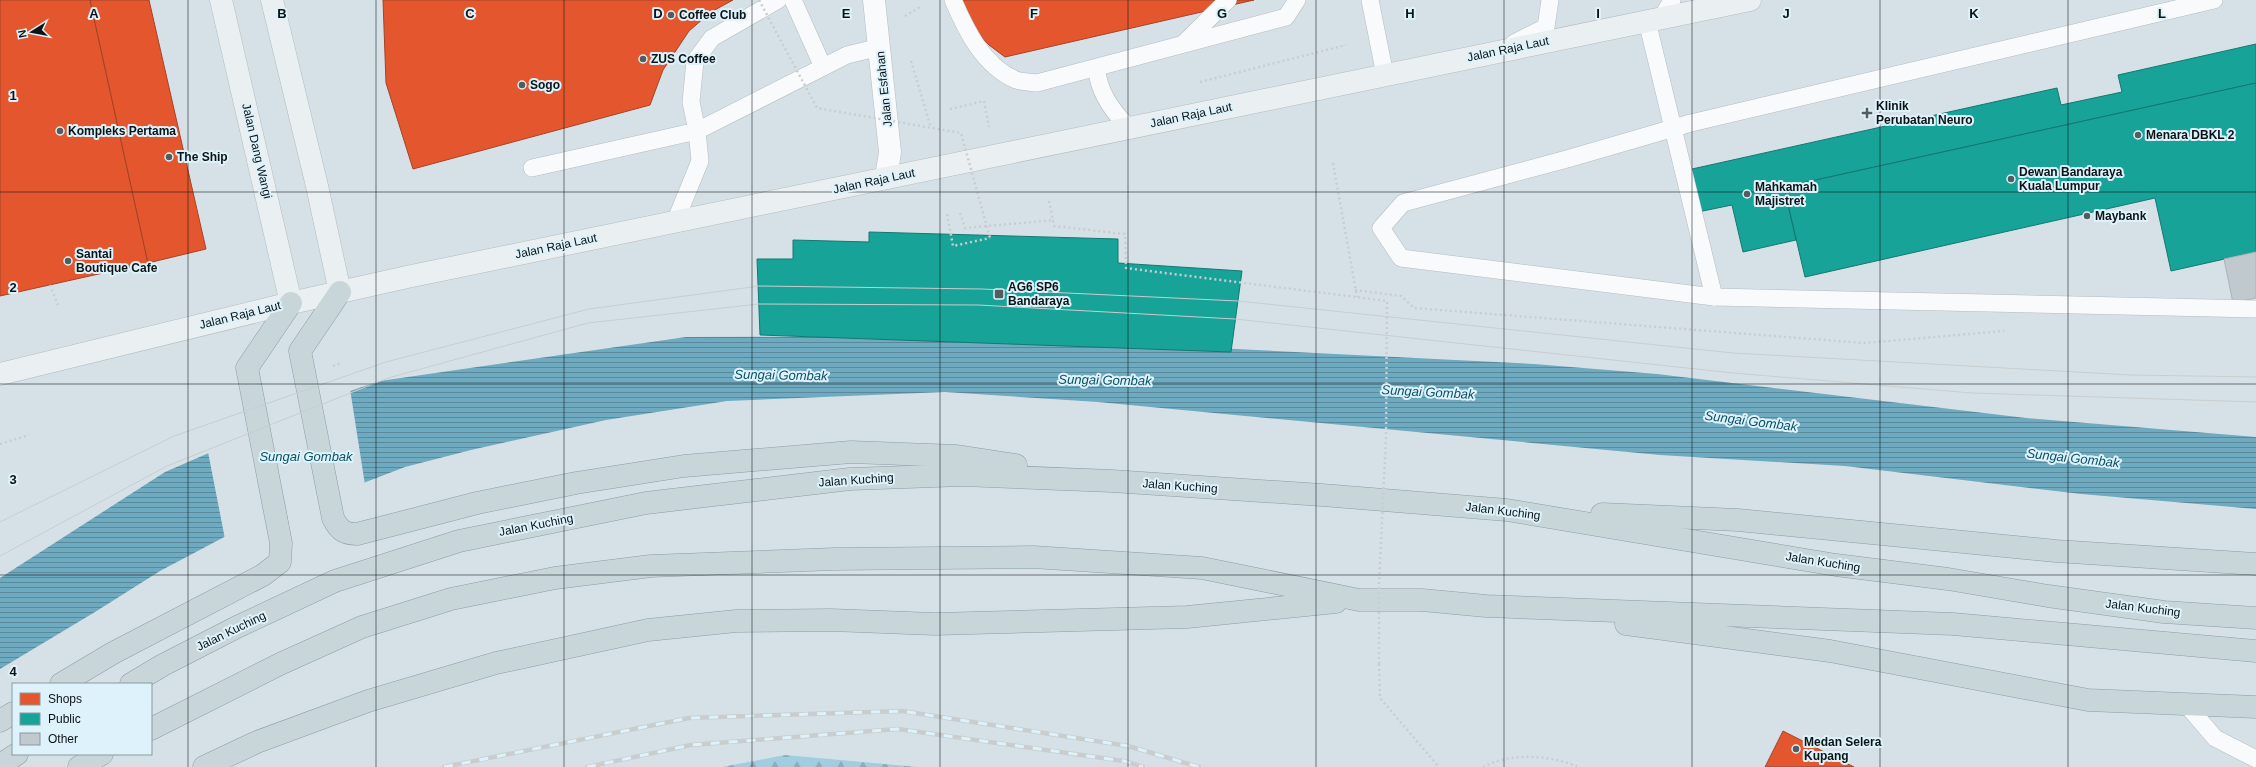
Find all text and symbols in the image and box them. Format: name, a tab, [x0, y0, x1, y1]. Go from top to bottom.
text: A	[89, 6, 99, 21]
text: B	[277, 6, 287, 21]
text: C	[465, 6, 475, 21]
text: D	[653, 6, 663, 21]
text: E	[842, 6, 851, 21]
text: F	[1030, 6, 1038, 21]
text: G	[1217, 6, 1227, 21]
text: H	[1405, 6, 1415, 21]
text: I	[1596, 6, 1600, 21]
text: J	[1782, 6, 1790, 21]
text: K	[1969, 6, 1979, 21]
text: L	[2158, 6, 2166, 21]
place label: Coffee Club	[679, 8, 746, 22]
marker: Coffee Club	[666, 10, 676, 20]
north arrow	[12, 12, 52, 52]
text: N	[16, 29, 29, 39]
street label: Jalan Raja Laut	[1466, 33, 1551, 65]
street label: Jalan Esfahan	[873, 50, 895, 128]
place label: ZUS Coffee	[651, 52, 716, 66]
marker: ZUS Coffee	[638, 54, 648, 64]
place label: Sogo	[530, 78, 560, 92]
marker: Sogo	[517, 80, 527, 90]
text: 1	[9, 88, 17, 103]
street label: Jalan Raja Laut	[1149, 99, 1234, 131]
place label: Klinik Perubatan Neuro	[1876, 99, 1973, 127]
street label: Jalan Dang Wangi	[239, 102, 275, 200]
marker: Klinik Perubatan Neuro	[1861, 107, 1873, 119]
place label: Kompleks Pertama	[68, 124, 176, 138]
marker: Kompleks Pertama	[55, 126, 65, 136]
place label: Menara DBKL 2	[2146, 128, 2235, 142]
marker: Menara DBKL 2	[2133, 130, 2143, 140]
place label: The Ship	[177, 150, 228, 164]
marker: The Ship	[164, 152, 174, 162]
street label: Jalan Raja Laut	[832, 165, 917, 197]
place label: Dewan Bandaraya Kuala Lumpur	[2019, 165, 2123, 193]
marker: Dewan Bandaraya Kuala Lumpur	[2006, 174, 2016, 184]
place label: Mahkamah Majistret	[1755, 180, 1817, 208]
marker: Mahkamah Majistret	[1742, 189, 1752, 199]
place label: Maybank	[2095, 209, 2147, 223]
marker: Maybank	[2082, 211, 2092, 221]
street label: Jalan Raja Laut	[514, 230, 599, 262]
place label: Santai Boutique Cafe	[76, 247, 158, 275]
marker: Santai Boutique Cafe	[63, 256, 73, 266]
text: 2	[9, 280, 17, 295]
place label: AG6 SP6 Bandaraya	[1008, 280, 1070, 308]
marker: AG6 SP6 Bandaraya	[993, 288, 1005, 300]
street label: Jalan Raja Laut	[198, 298, 283, 332]
water label: Sungai Gombak	[734, 367, 829, 383]
water label: Sungai Gombak	[1058, 372, 1153, 388]
water label: Sungai Gombak	[1381, 382, 1476, 402]
water label: Sungai Gombak	[1704, 408, 1800, 434]
water label: Sungai Gombak	[2026, 446, 2122, 470]
water label: Sungai Gombak	[259, 449, 354, 464]
street label: Jalan Kuching	[818, 470, 894, 490]
text: 3	[9, 472, 17, 487]
street label: Jalan Kuching	[1142, 476, 1218, 496]
street label: Jalan Kuching	[1465, 499, 1541, 523]
street label: Jalan Kuching	[498, 511, 574, 539]
street label: Jalan Kuching	[1785, 549, 1861, 575]
street label: Jalan Kuching	[2105, 596, 2181, 620]
street label: Jalan Kuching	[194, 608, 268, 654]
text: 4	[9, 664, 17, 679]
legend	[12, 683, 152, 755]
text: Shops	[48, 692, 82, 706]
text: Public	[48, 712, 81, 726]
text: Other	[48, 732, 78, 746]
place label: Medan Selera Kupang	[1804, 735, 1882, 763]
marker: Medan Selera Kupang	[1791, 744, 1801, 754]

